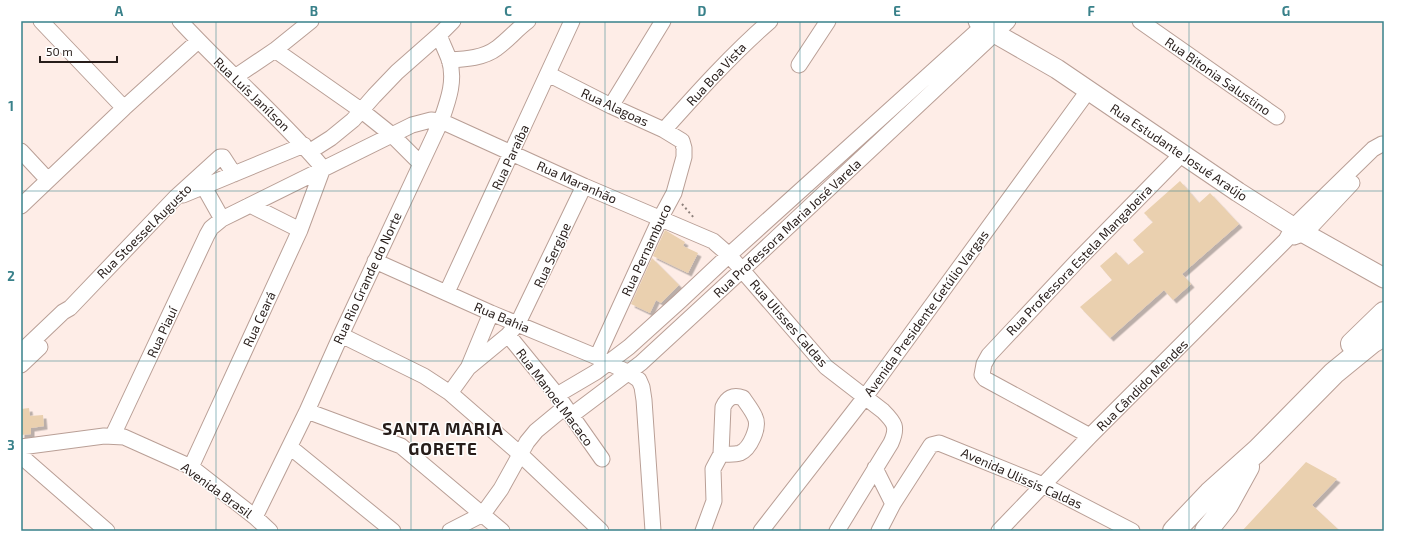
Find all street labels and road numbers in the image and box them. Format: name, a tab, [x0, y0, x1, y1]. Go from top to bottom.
street label: Rua Bitonia Salustino	[1162, 33, 1274, 119]
street label: Rua Boa Vista	[683, 39, 749, 109]
street label: Rua Luís Janílson	[211, 54, 293, 134]
street label: Rua Alagoas	[579, 84, 651, 130]
street label: Rua Estudante Josué Araújo	[1107, 100, 1251, 204]
street label: Rua Paraíba	[488, 122, 532, 192]
street label: Rua Professora Maria José Varela	[710, 155, 864, 301]
street label: Rua Maranhão	[534, 157, 620, 207]
street label: Rua Stoessel Augusto	[93, 180, 195, 282]
street label: Rua Professora Estela Mangabeira	[1003, 181, 1155, 339]
street label: Rua Pernambuco	[618, 201, 674, 299]
street label: Rua Rio Grande do Norte	[329, 209, 405, 347]
street label: Rua Sergipe	[530, 220, 574, 290]
street label: Avenida Presidente Getúlio Vargas	[860, 227, 992, 399]
street label: Rua Ulisses Caldas	[747, 276, 831, 370]
street label: Rua Ceará	[239, 289, 279, 349]
street label: Rua Bahia	[472, 298, 532, 336]
street label: Rua Piauí	[143, 303, 181, 360]
street label: Rua Cândido Mendes	[1093, 336, 1191, 434]
street label: Rua Manoel Macaco	[513, 345, 597, 449]
street label: Avenida Ulissis Caldas	[959, 444, 1085, 512]
street label: Avenida Brasil	[178, 459, 256, 521]

